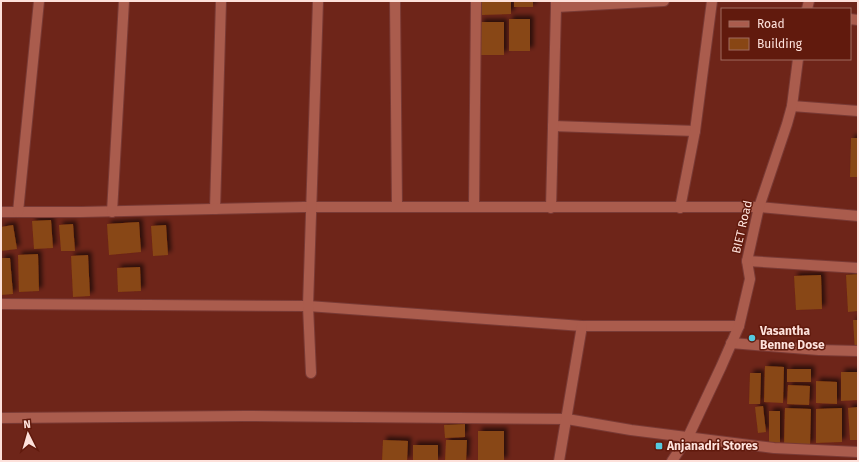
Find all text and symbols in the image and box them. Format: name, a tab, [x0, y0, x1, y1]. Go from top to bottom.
legend	[721, 8, 851, 60]
text: Road	[757, 17, 785, 31]
text: Building	[757, 37, 803, 51]
street label: BIET Road	[729, 199, 755, 255]
place label: Vasantha Benne Dose	[759, 324, 825, 352]
marker: Vasantha Benne Dose	[747, 333, 757, 343]
north arrow	[8, 414, 48, 454]
text: N	[23, 418, 31, 431]
place label: Anjanadri Stores	[666, 439, 758, 453]
marker: Anjanadri Stores	[654, 441, 664, 451]

